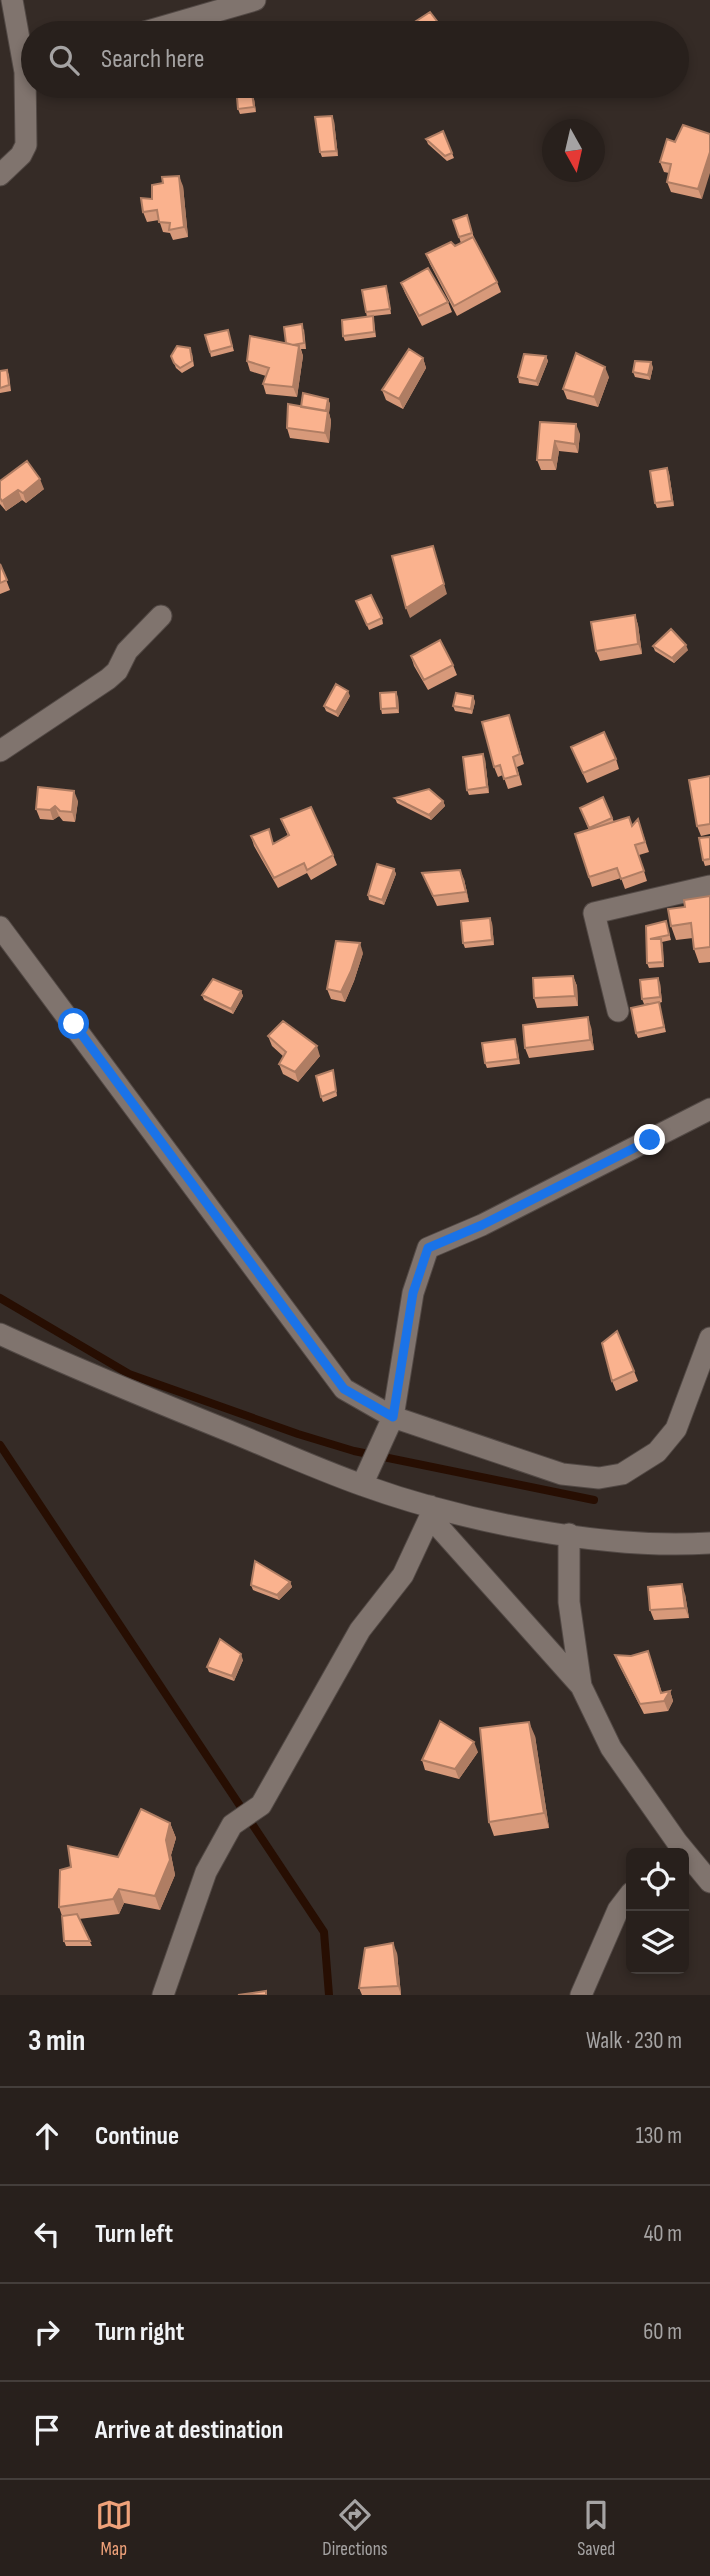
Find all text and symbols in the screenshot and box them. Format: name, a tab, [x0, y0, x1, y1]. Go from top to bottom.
search box	[21, 21, 689, 98]
icon: search	[45, 41, 83, 79]
text: Search here	[101, 44, 204, 75]
north arrow	[542, 119, 605, 182]
route start	[58, 1008, 89, 1039]
route end	[634, 1124, 665, 1155]
map controls	[626, 1848, 689, 1974]
button: locate	[626, 1848, 689, 1911]
button: layers	[626, 1911, 689, 1974]
text: 3 min	[28, 2023, 85, 2059]
text: Walk · 230 m	[586, 2027, 682, 2055]
icon: ahead	[28, 2117, 66, 2155]
text: Continue	[95, 2121, 179, 2152]
text: 130 m	[636, 2122, 682, 2150]
icon: left	[28, 2215, 66, 2253]
text: Turn left	[95, 2219, 173, 2250]
text: 40 m	[644, 2220, 682, 2248]
icon: right	[28, 2313, 66, 2351]
text: Turn right	[95, 2317, 184, 2348]
text: 60 m	[643, 2318, 682, 2346]
icon: arrive	[28, 2411, 66, 2449]
text: Arrive at destination	[95, 2415, 283, 2446]
tab: Map	[95, 2496, 133, 2561]
tab: Directions	[322, 2496, 388, 2561]
tab: Saved	[577, 2496, 615, 2561]

